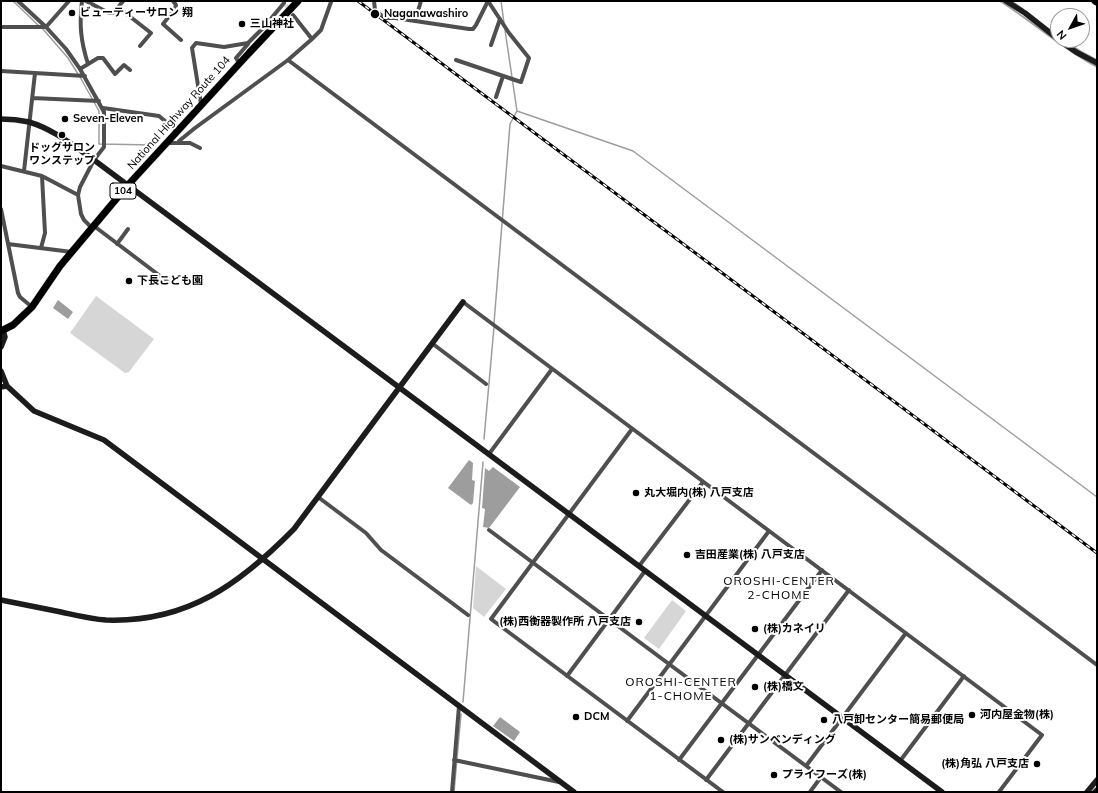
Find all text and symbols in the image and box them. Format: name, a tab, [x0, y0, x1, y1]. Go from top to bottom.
place label: ビューティーサロン 翔	[80, 6, 193, 20]
place label: Naganawashiro	[384, 7, 468, 21]
marker: ビューティーサロン 翔	[67, 8, 77, 18]
marker: Naganawashiro	[369, 8, 381, 20]
north arrow	[1050, 8, 1090, 48]
place label: 三山神社	[250, 17, 294, 31]
marker: 三山神社	[237, 19, 247, 29]
text: N	[1054, 27, 1070, 43]
street label: National Highway Route 104	[125, 54, 233, 172]
place label: Seven-Eleven	[73, 112, 143, 126]
marker: Seven-Eleven	[60, 114, 70, 124]
marker: ドッグサロン ワンステップ	[57, 130, 67, 140]
place label: ドッグサロン ワンステップ	[29, 141, 95, 167]
road number: 104	[110, 183, 136, 199]
place label: 下長こども園	[137, 274, 203, 288]
marker: 下長こども園	[124, 276, 134, 286]
place label: 丸大堀内(株) 八戸支店	[644, 486, 754, 500]
marker: 丸大堀内(株) 八戸支店	[631, 488, 641, 498]
place label: 吉田産業(株) 八戸支店	[695, 548, 805, 562]
marker: 吉田産業(株) 八戸支店	[682, 550, 692, 560]
district label: OROSHI-CENTER 2-CHOME	[723, 574, 835, 602]
place label: (株)西衡器製作所 八戸支店	[499, 615, 631, 629]
marker: (株)西衡器製作所 八戸支店	[634, 617, 644, 627]
place label: (株)カネイリ	[763, 622, 826, 636]
marker: (株)カネイリ	[750, 624, 760, 634]
district label: OROSHI-CENTER 1-CHOME	[625, 675, 737, 703]
place label: (株)橋文	[763, 680, 804, 694]
marker: (株)橋文	[750, 682, 760, 692]
place label: 河内屋金物(株)	[980, 708, 1054, 722]
place label: DCM	[584, 710, 609, 724]
marker: 河内屋金物(株)	[967, 710, 977, 720]
marker: DCM	[571, 712, 581, 722]
place label: 八戸卸センター簡易郵便局	[832, 713, 964, 727]
marker: 八戸卸センター簡易郵便局	[819, 715, 829, 725]
place label: (株)サンベンディング	[729, 733, 836, 747]
marker: (株)サンベンディング	[716, 735, 726, 745]
place label: (株)角弘 八戸支店	[941, 757, 1029, 771]
marker: (株)角弘 八戸支店	[1032, 759, 1042, 769]
place label: プライフーズ(株)	[782, 768, 867, 782]
marker: プライフーズ(株)	[769, 770, 779, 780]

